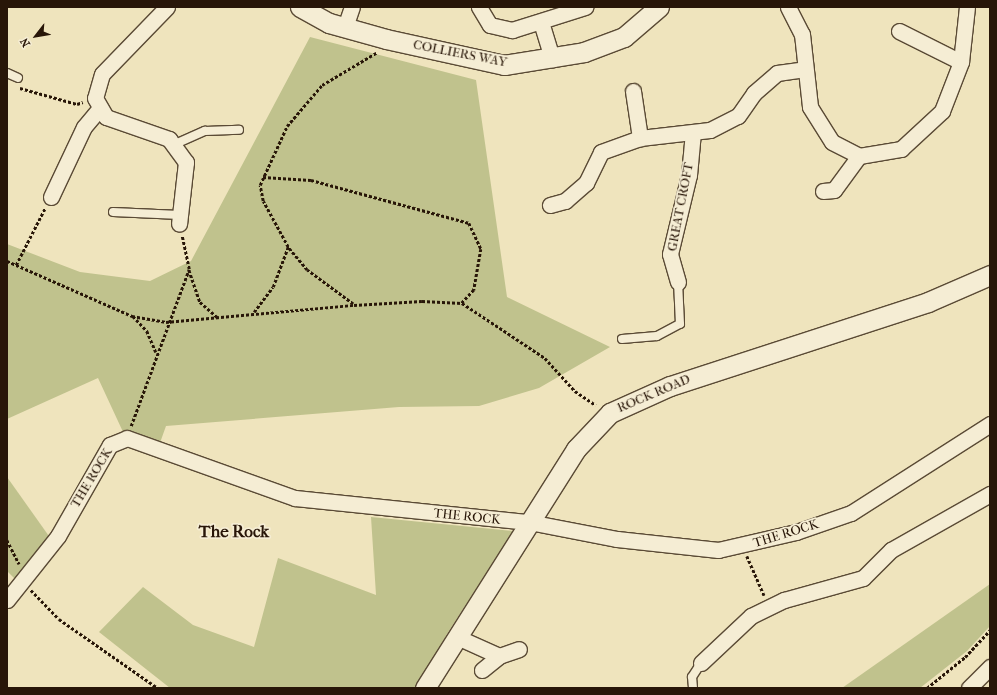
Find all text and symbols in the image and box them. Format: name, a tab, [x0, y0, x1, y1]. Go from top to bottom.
north arrow	[16, 16, 56, 56]
text: N	[18, 36, 33, 49]
street label: COLLIERS WAY	[412, 37, 508, 71]
street label: GREAT CROFT	[665, 161, 697, 253]
street label: ROCK ROAD	[615, 372, 693, 416]
street label: THE ROCK	[68, 445, 116, 511]
street label: THE ROCK	[433, 506, 501, 528]
street label: THE ROCK	[752, 517, 820, 551]
district label: The Rock	[199, 522, 269, 542]

